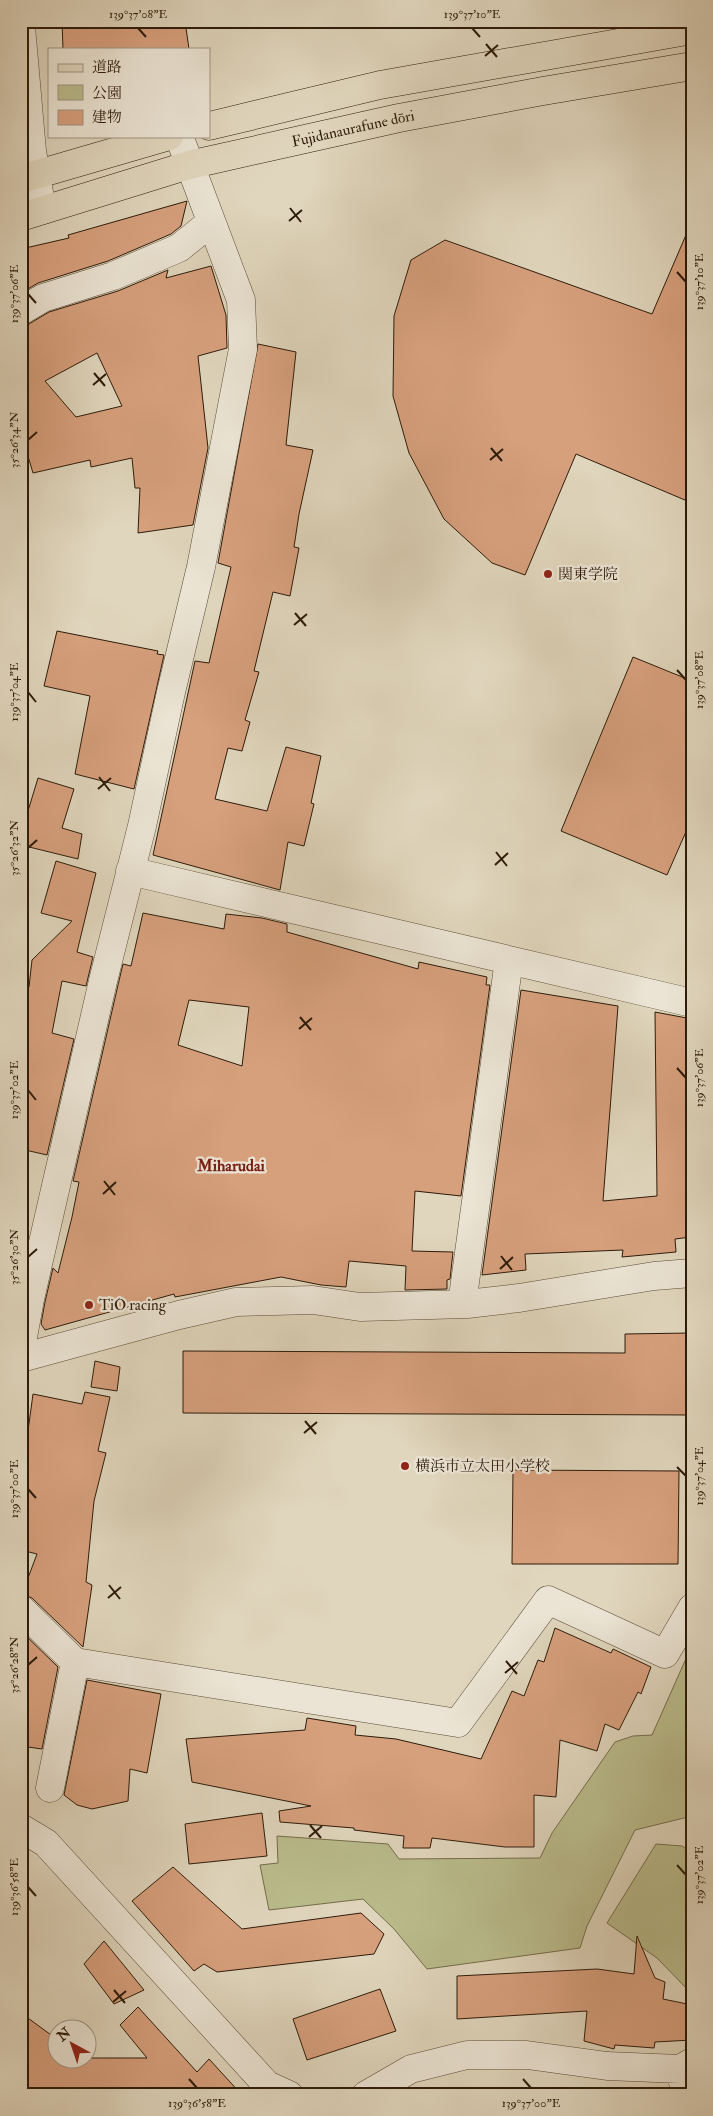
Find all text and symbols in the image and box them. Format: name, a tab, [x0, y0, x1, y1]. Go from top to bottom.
text: 139°37'08"E	[109, 7, 167, 22]
text: 139°37'10"E	[444, 7, 501, 22]
legend	[48, 48, 210, 138]
text: 道路	[92, 58, 122, 77]
text: 公園	[92, 84, 122, 103]
street label: Fujidanaurafune dōri	[290, 106, 416, 151]
text: 建物	[92, 108, 122, 127]
text: 139°37'10"E	[692, 253, 707, 310]
text: 139°37'06"E	[7, 264, 22, 323]
text: 35°26'34"N	[7, 412, 22, 468]
place label: 関東学院	[558, 565, 618, 584]
marker: 関東学院	[542, 568, 554, 580]
text: 139°37'08"E	[692, 651, 707, 709]
text: 139°37'04"E	[7, 662, 22, 721]
text: 35°26'32"N	[7, 820, 22, 876]
text: 139°37'06"E	[692, 1048, 707, 1107]
text: 139°37'02"E	[7, 1060, 22, 1119]
district label: Miharudai	[196, 1156, 266, 1176]
text: 35°26'30"N	[7, 1229, 22, 1285]
place label: TiO racing	[99, 1296, 167, 1315]
marker: TiO racing	[83, 1299, 95, 1311]
text: 139°37'04"E	[692, 1446, 707, 1505]
place label: 横浜市立太田小学校	[415, 1457, 550, 1476]
text: 139°37'00"E	[7, 1459, 22, 1518]
marker: 横浜市立太田小学校	[399, 1460, 411, 1472]
text: 35°26'28"N	[7, 1636, 22, 1694]
text: 139°37'02"E	[692, 1845, 707, 1904]
text: 139°36'58"E	[7, 1858, 22, 1916]
north arrow	[48, 2018, 98, 2068]
text: N	[53, 2024, 75, 2046]
text: 139°36'58"E	[168, 2096, 226, 2111]
text: 139°37'00"E	[502, 2096, 561, 2111]

